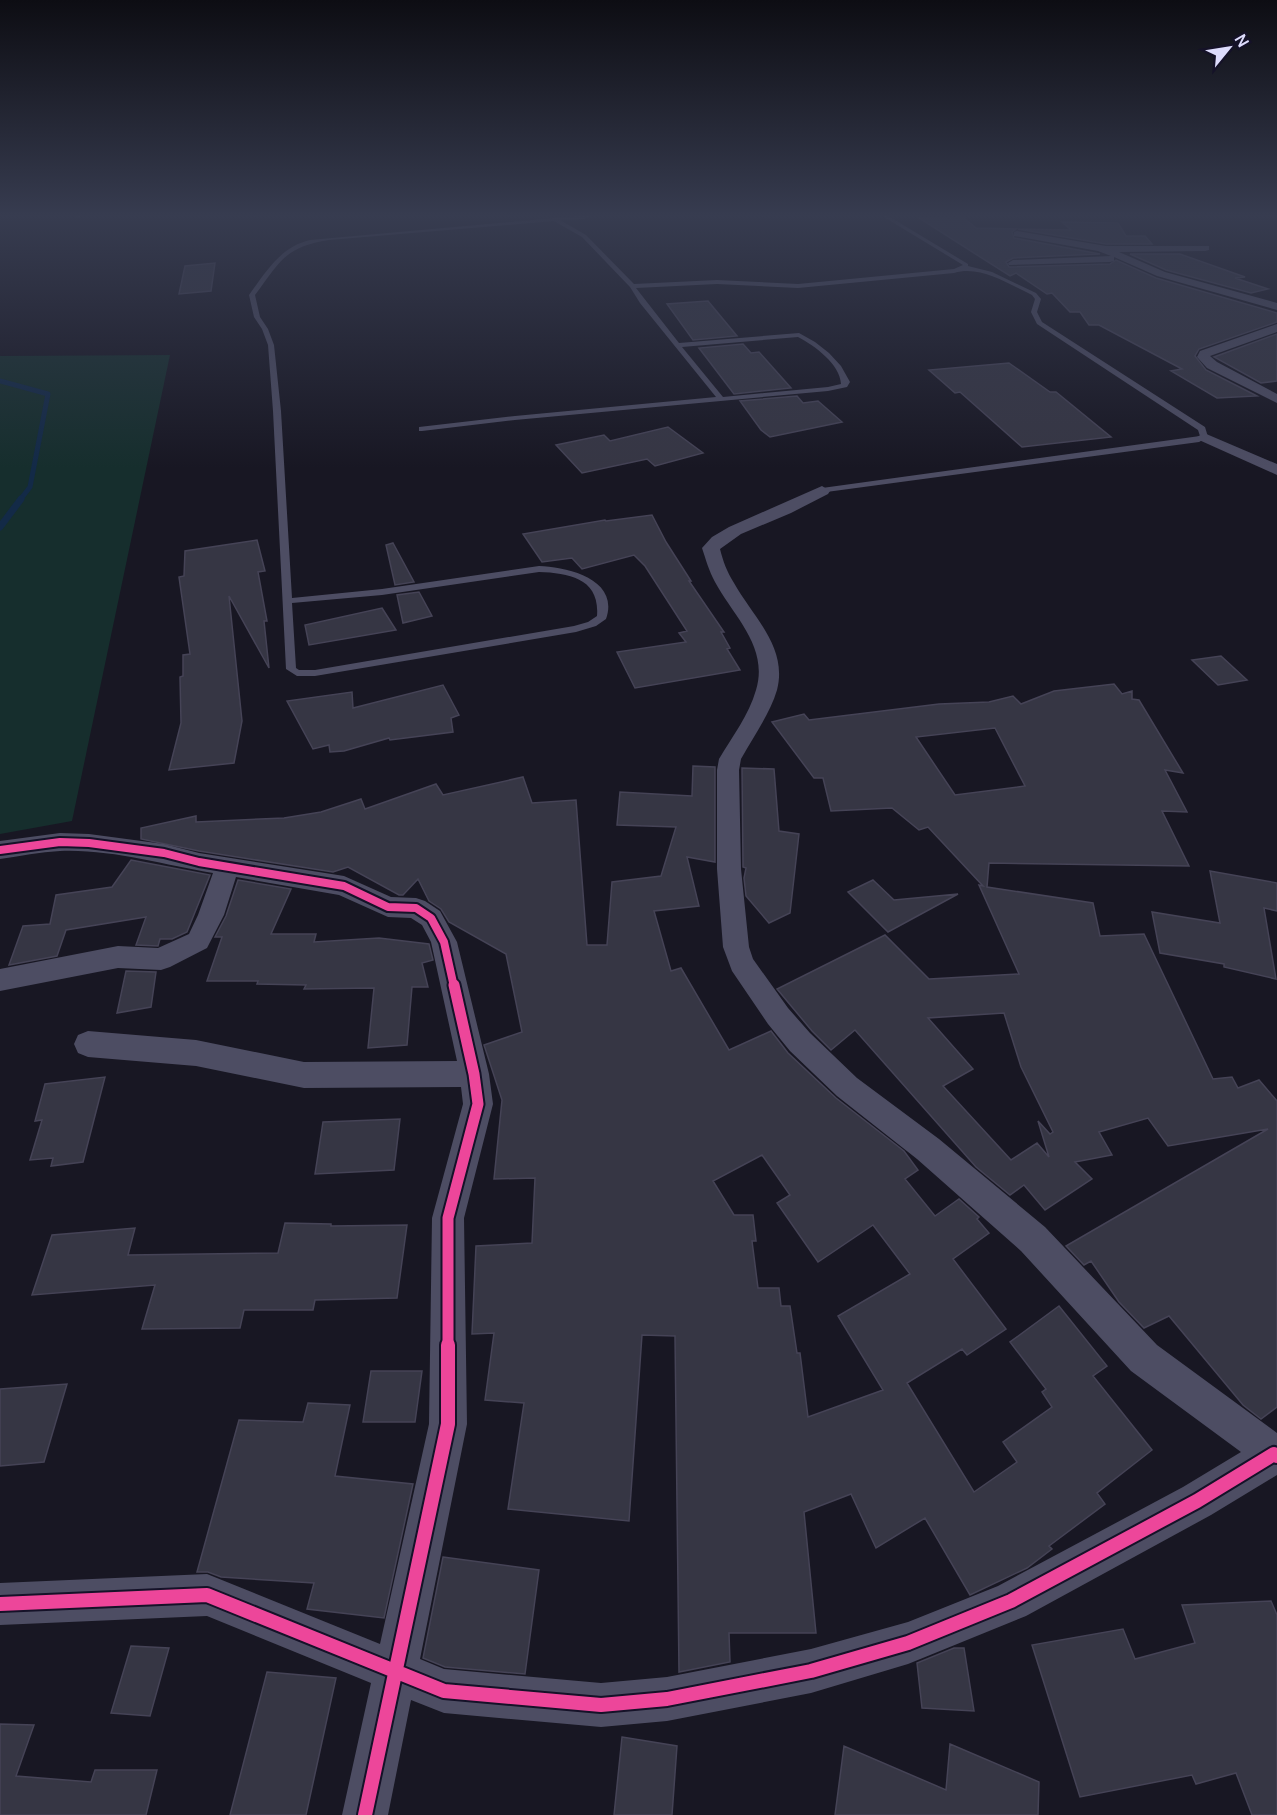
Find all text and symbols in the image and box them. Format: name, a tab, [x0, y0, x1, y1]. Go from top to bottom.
north arrow	[1199, 18, 1259, 78]
text: N	[1230, 30, 1254, 51]

